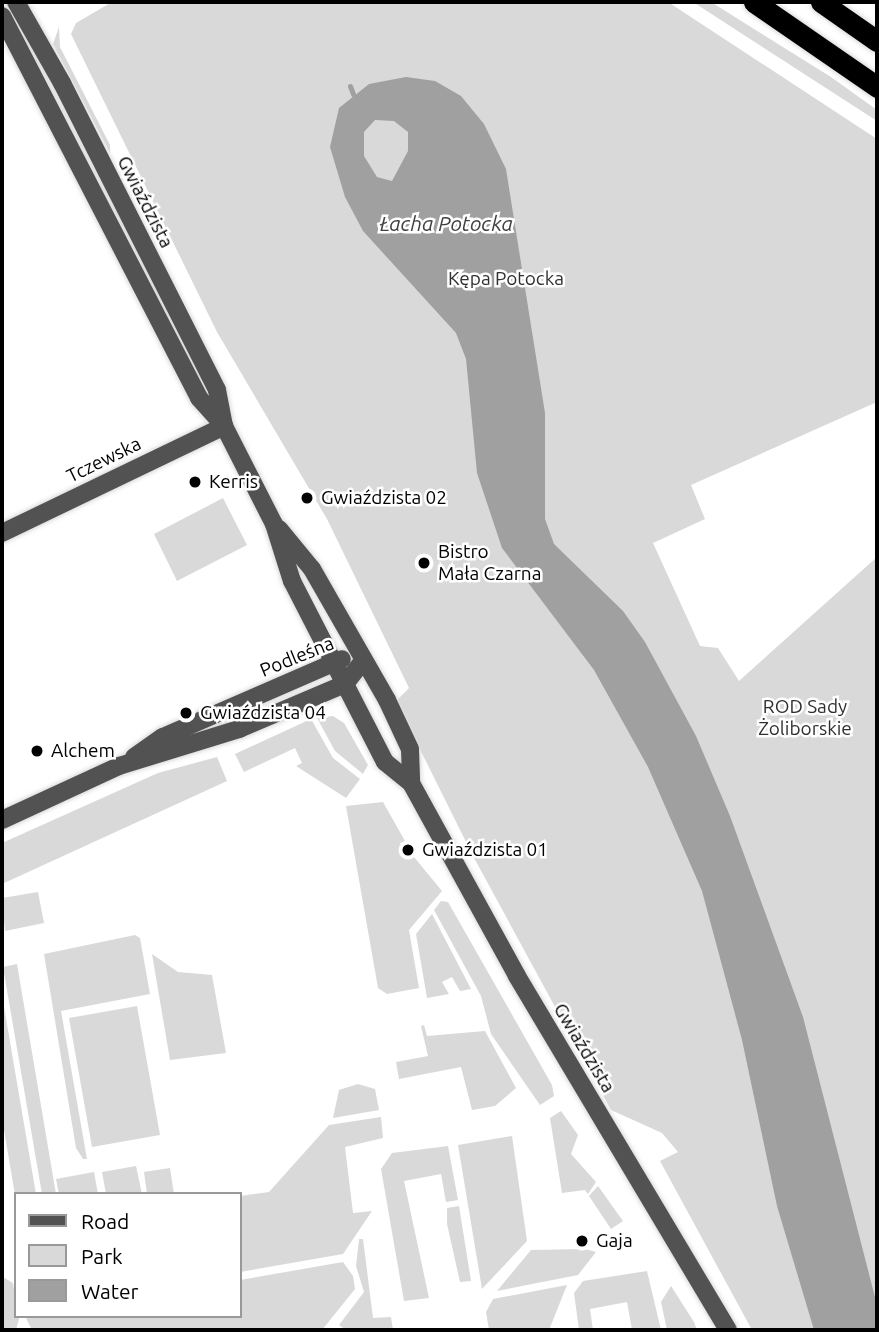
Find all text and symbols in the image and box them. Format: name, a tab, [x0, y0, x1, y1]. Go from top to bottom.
street label: Gwiaździsta	[112, 152, 178, 252]
water label: Łacha Potocka	[379, 210, 513, 236]
park label: Kępa Potocka	[448, 268, 564, 290]
street label: Tczewska	[63, 432, 145, 488]
place label: Kerris	[209, 471, 258, 493]
marker: Kerris	[187, 474, 203, 490]
place label: Gwiaździsta 02	[321, 487, 447, 509]
marker: Gwiaździsta 02	[299, 490, 315, 506]
place label: Bistro Mała Czarna	[438, 541, 541, 585]
marker: Bistro Mała Czarna	[416, 555, 432, 571]
street label: Podleśna	[257, 632, 337, 682]
park label: ROD Sady Żoliborskie	[758, 696, 852, 740]
place label: Gwiaździsta 04	[200, 702, 326, 724]
marker: Gwiaździsta 04	[178, 705, 194, 721]
place label: Alchem	[51, 740, 115, 762]
marker: Alchem	[29, 743, 45, 759]
place label: Gwiaździsta 01	[422, 839, 548, 861]
marker: Gwiaździsta 01	[400, 842, 416, 858]
street label: Gwiaździsta	[548, 999, 620, 1097]
legend	[14, 1192, 242, 1318]
text: Road	[81, 1209, 129, 1233]
place label: Gaja	[596, 1230, 633, 1252]
marker: Gaja	[574, 1233, 590, 1249]
text: Park	[81, 1244, 123, 1268]
text: Water	[81, 1279, 139, 1303]

